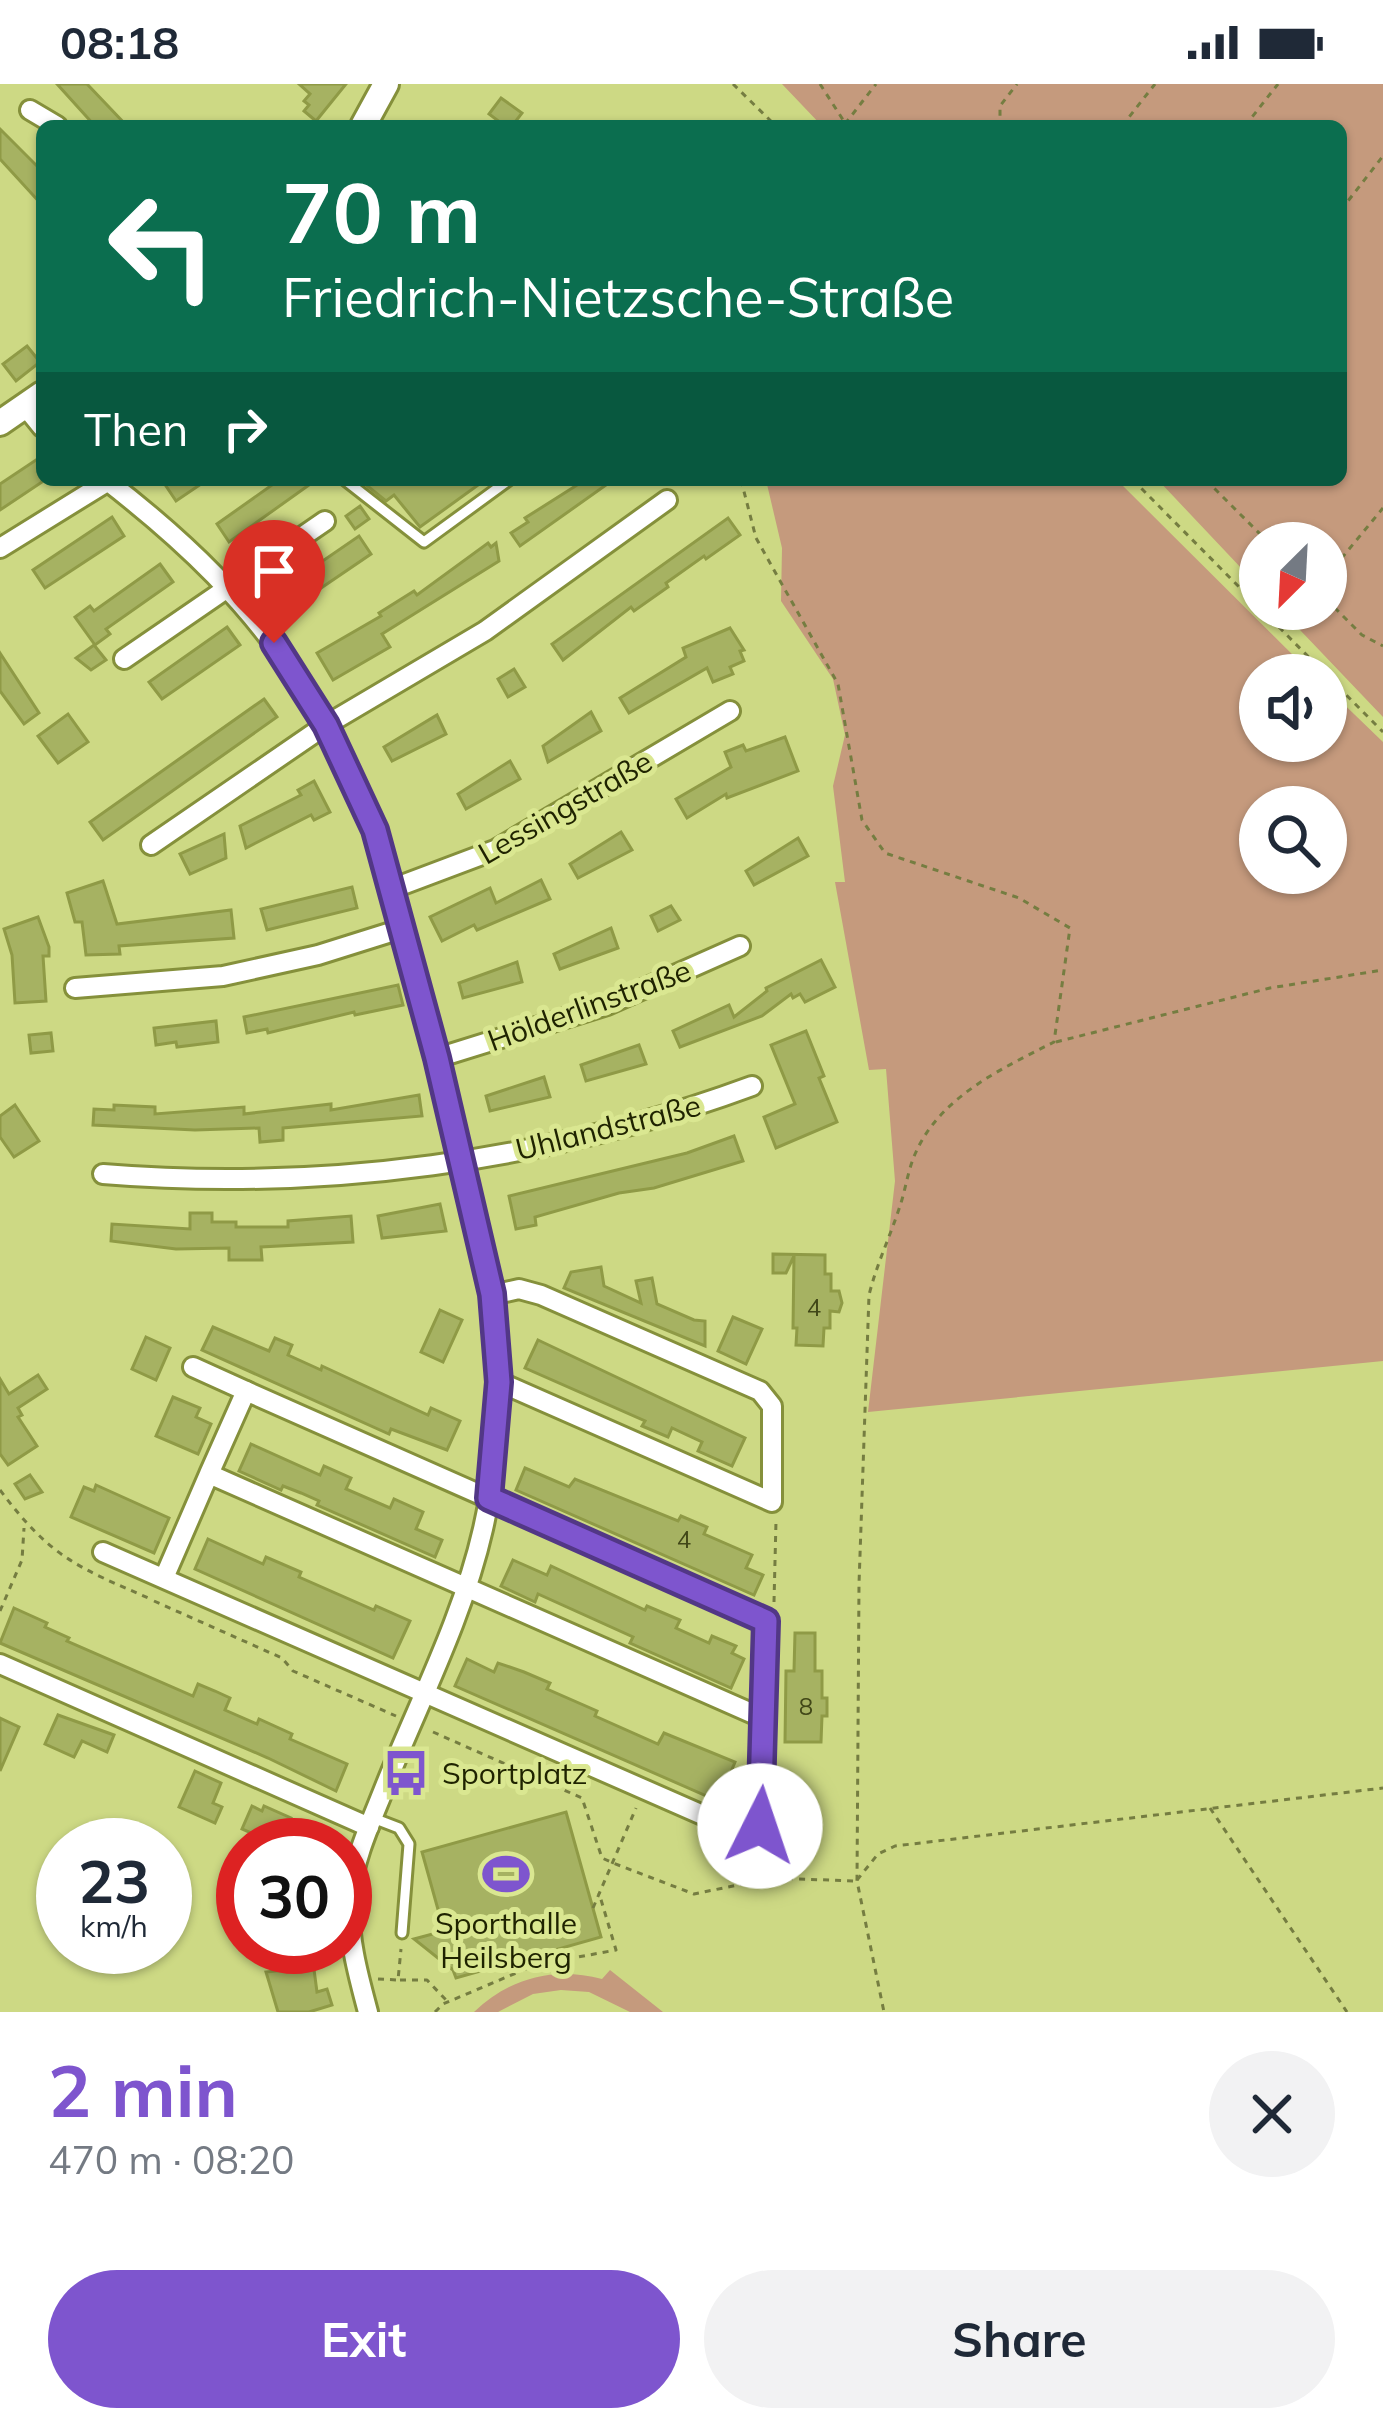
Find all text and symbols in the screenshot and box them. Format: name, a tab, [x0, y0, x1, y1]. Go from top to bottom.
text: 08:18	[60, 14, 179, 70]
text: 70 m	[282, 159, 481, 264]
icon: left	[84, 168, 240, 324]
text: Friedrich-Nietzsche-Straße	[282, 263, 954, 331]
icon: right	[212, 396, 278, 462]
text: Then	[84, 401, 188, 457]
pin	[223, 520, 325, 643]
north arrow	[1239, 522, 1347, 630]
map controls	[1239, 522, 1347, 894]
icon: arrive	[241, 538, 307, 604]
button: sound	[1239, 654, 1347, 762]
street label: Lessingstraße	[471, 742, 659, 872]
button: search	[1239, 786, 1347, 894]
street label: Hölderlinstraße	[482, 951, 696, 1059]
street label: Uhlandstraße	[511, 1086, 705, 1168]
house number: 4	[807, 1292, 821, 1322]
house number: 4	[677, 1524, 691, 1554]
house number: 8	[799, 1691, 813, 1721]
bus stop icon: Sportplatz	[381, 1748, 431, 1798]
place label: Sportplatz	[442, 1754, 587, 1792]
position arrow	[697, 1763, 823, 1889]
speed limit sign: 30	[216, 1818, 372, 1974]
text: 23	[78, 1843, 150, 1918]
sports icon: Sporthalle Heilsberg	[481, 1849, 531, 1899]
place label: Sporthalle Heilsberg	[435, 1904, 577, 1976]
text: km/h	[80, 1907, 148, 1945]
text: 2 min	[48, 2045, 238, 2135]
button: close	[1209, 2051, 1335, 2177]
text: 470 m · 08:20	[48, 2135, 294, 2184]
button: Exit	[48, 2270, 680, 2408]
button: Share	[704, 2270, 1335, 2408]

